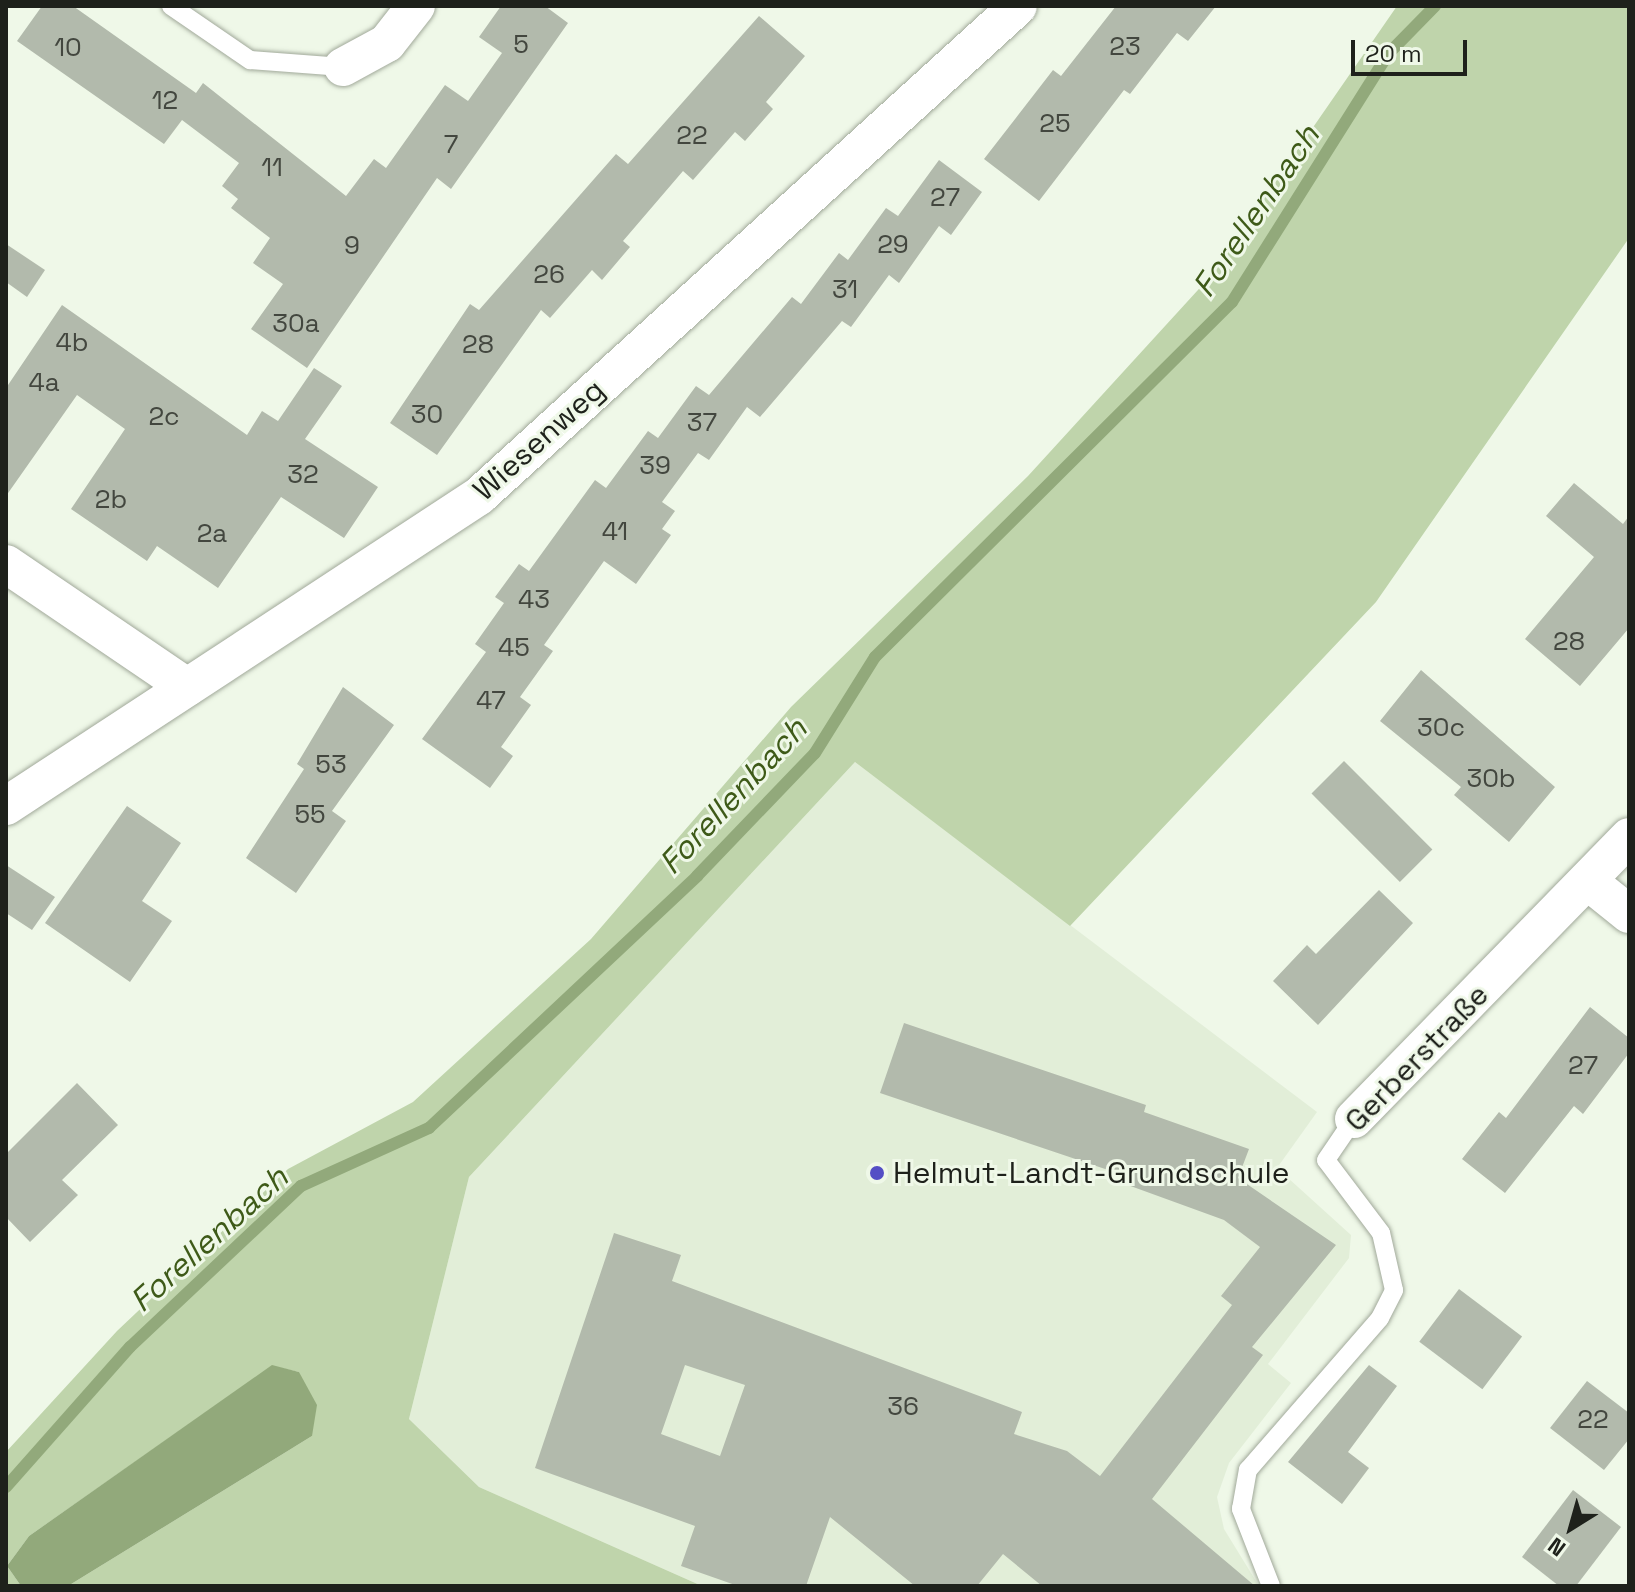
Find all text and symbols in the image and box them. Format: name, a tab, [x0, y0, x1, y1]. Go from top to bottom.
scale bar	[1355, 24, 1471, 74]
house number: 5	[513, 29, 529, 61]
house number: 23	[1109, 31, 1141, 63]
house number: 10	[54, 32, 82, 64]
text: 20 m	[1365, 38, 1422, 69]
house number: 12	[152, 85, 178, 117]
house number: 25	[1039, 108, 1071, 140]
water label: Forellenbach	[1184, 118, 1328, 304]
house number: 22	[676, 120, 708, 152]
house number: 7	[444, 129, 458, 161]
house number: 11	[261, 152, 283, 184]
house number: 27	[930, 182, 960, 214]
house number: 29	[877, 229, 909, 261]
house number: 9	[344, 230, 360, 262]
house number: 26	[533, 259, 565, 291]
house number: 31	[832, 274, 858, 306]
house number: 30a	[272, 308, 320, 340]
house number: 4b	[56, 327, 88, 359]
house number: 28	[462, 329, 494, 361]
house number: 4a	[28, 367, 60, 399]
street label: Wiesenweg	[466, 372, 612, 508]
house number: 30	[411, 399, 443, 431]
house number: 2c	[148, 401, 180, 433]
house number: 37	[687, 407, 717, 439]
house number: 39	[639, 450, 671, 482]
house number: 32	[287, 459, 319, 491]
house number: 2b	[95, 484, 127, 516]
house number: 41	[602, 516, 628, 548]
house number: 2a	[197, 518, 227, 550]
house number: 43	[518, 584, 550, 616]
house number: 28	[1553, 626, 1585, 658]
house number: 45	[498, 632, 530, 664]
house number: 47	[476, 685, 506, 717]
water label: Forellenbach	[651, 710, 815, 882]
house number: 30c	[1417, 712, 1465, 744]
house number: 53	[315, 749, 347, 781]
house number: 30b	[1466, 763, 1516, 795]
house number: 55	[294, 799, 326, 831]
street label: Gerberstraße	[1338, 977, 1496, 1139]
house number: 27	[1568, 1050, 1598, 1082]
place label: Helmut-Landt-Grundschule	[893, 1155, 1290, 1191]
water label: Forellenbach	[122, 1158, 296, 1320]
marker: Helmut-Landt-Grundschule	[868, 1164, 886, 1182]
house number: 36	[887, 1391, 919, 1423]
house number: 22	[1577, 1404, 1609, 1436]
north arrow	[1531, 1488, 1611, 1568]
text: N	[1542, 1532, 1571, 1563]

